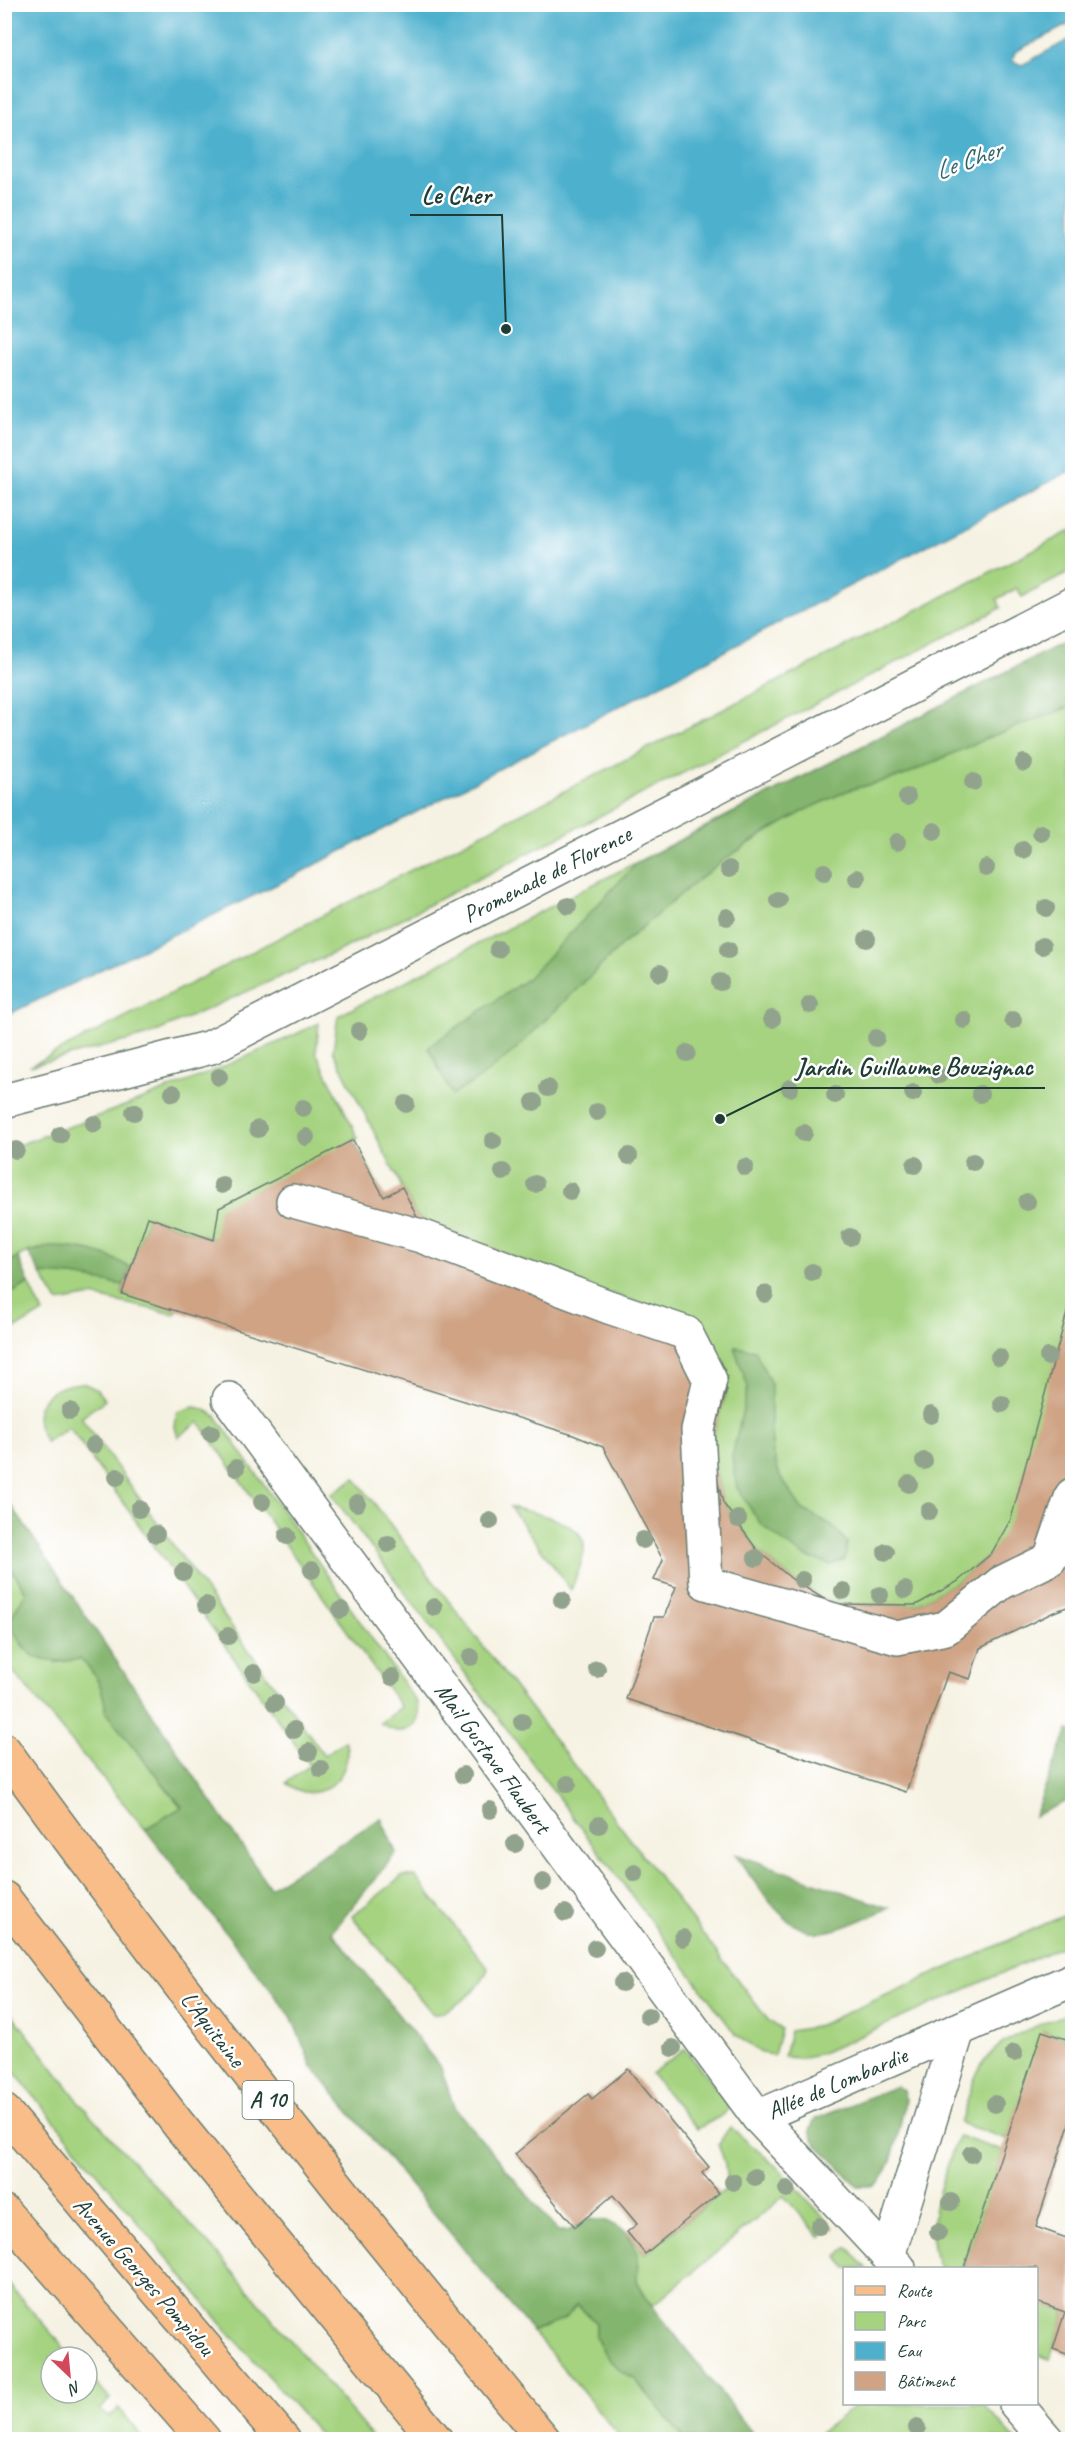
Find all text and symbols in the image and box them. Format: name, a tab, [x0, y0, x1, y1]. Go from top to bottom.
water label: Le Cher	[930, 132, 1009, 187]
callout: Le Cher	[410, 171, 502, 215]
text: Le Cher	[421, 178, 493, 211]
street label: Promenade de Florence	[458, 818, 638, 929]
callout: Jardin Guillaume Bouzignac	[783, 1044, 1045, 1088]
text: Jardin Guillaume Bouzignac	[793, 1050, 1034, 1083]
street label: Mail Gustave Flaubert	[428, 1677, 559, 1841]
street label: L'Aquitaine	[174, 1985, 253, 2075]
street label: Allée de Lombardie	[762, 2039, 914, 2126]
road number: A 10	[242, 2081, 294, 2119]
street label: Avenue Georges Pompidou	[67, 2190, 222, 2363]
legend	[843, 2267, 1038, 2405]
text: Route	[897, 2280, 932, 2302]
text: Parc	[897, 2310, 926, 2332]
text: Eau	[897, 2340, 922, 2362]
north arrow	[39, 2345, 99, 2405]
text: Bâtiment	[897, 2370, 957, 2392]
text: N	[64, 2376, 84, 2400]

